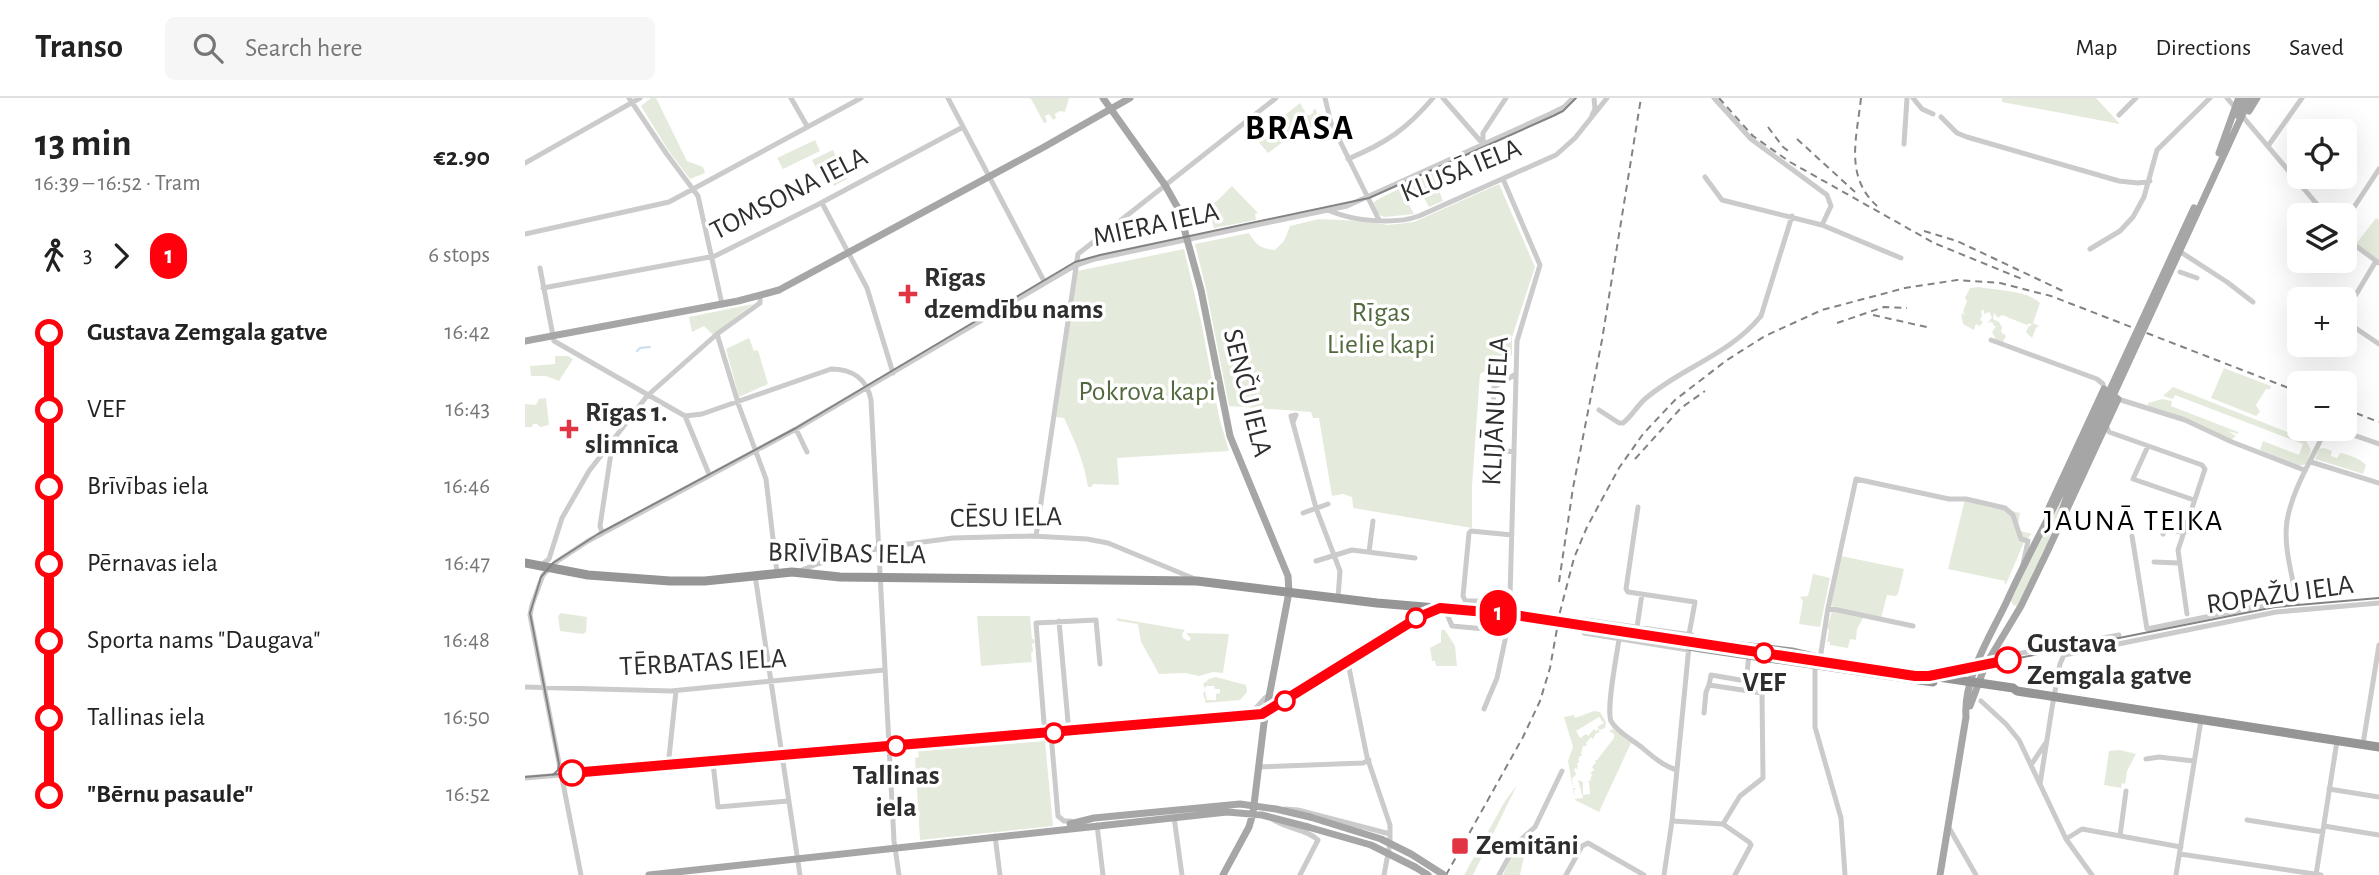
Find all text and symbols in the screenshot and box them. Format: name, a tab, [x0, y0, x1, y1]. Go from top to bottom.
search box	[165, 17, 655, 80]
icon: search	[189, 29, 227, 67]
text: Transo	[35, 31, 123, 64]
text: Search here	[245, 35, 363, 61]
text: Map	[2075, 36, 2117, 60]
text: Directions	[2155, 36, 2251, 60]
text: Saved	[2289, 36, 2344, 60]
district label: BRASA	[1245, 111, 1355, 146]
map controls	[2287, 119, 2357, 441]
button: locate	[2287, 119, 2357, 189]
text: 13 min	[35, 125, 131, 163]
street label: KLUSĀ IELA	[1396, 132, 1525, 208]
street label: TOMSONA IELA	[706, 142, 872, 246]
text: €2.90	[434, 144, 490, 170]
text: 16:39 – 16:52 · Tram	[35, 172, 201, 195]
street label: MIERA IELA	[1090, 198, 1222, 252]
button: layers	[2287, 203, 2357, 273]
icon: walk	[35, 237, 73, 275]
icon: forward	[102, 237, 140, 275]
text: 3	[83, 244, 92, 267]
text: 1	[164, 244, 173, 268]
text: 6 stops	[428, 244, 490, 267]
place label: Rīgas dzemdību nams	[924, 264, 1103, 324]
marker: Rīgas dzemdību nams	[898, 284, 918, 304]
button: +	[2287, 287, 2357, 357]
park label: Rīgas Lielie kapi	[1327, 299, 1435, 359]
text: Gustava Zemgala gatve	[87, 319, 328, 345]
text: 16:42	[444, 321, 490, 344]
street label: SENČU IELA	[1218, 326, 1278, 460]
street label: KLIJĀNU IELA	[1476, 336, 1514, 486]
button: −	[2287, 371, 2357, 441]
park label: Pokrova kapi	[1078, 378, 1216, 406]
text: VEF	[87, 396, 125, 422]
text: 16:43	[445, 398, 490, 421]
place label: Rīgas 1. slimnīca	[585, 399, 679, 459]
marker: Rīgas 1. slimnīca	[559, 419, 579, 439]
text: Brīvības iela	[87, 473, 209, 499]
text: 16:46	[444, 475, 490, 498]
street label: CĒSU IELA	[950, 501, 1062, 533]
district label: JAUNĀ TEIKA	[2044, 505, 2224, 536]
street label: BRĪVĪBAS IELA	[767, 537, 927, 569]
text: Pērnavas iela	[87, 550, 218, 576]
text: 16:47	[445, 552, 490, 575]
street label: ROPAŽU IELA	[2204, 569, 2355, 619]
line badge: 1	[1475, 590, 1521, 636]
text: 1	[1494, 601, 1502, 625]
unlabelled marker	[1406, 608, 1426, 628]
text: Sporta nams "Daugava"	[87, 627, 320, 653]
text: 16:48	[444, 629, 490, 652]
place label: Gustava Zemgala gatve	[2027, 630, 2192, 690]
street label: TĒRBATAS IELA	[619, 643, 787, 681]
marker: VEF	[1754, 643, 1774, 663]
marker: Gustava Zemgala gatve	[1995, 647, 2021, 673]
place label: VEF	[1742, 669, 1787, 697]
unlabelled marker	[1275, 691, 1295, 711]
text: Tallinas iela	[87, 704, 205, 730]
text: 16:50	[444, 706, 490, 729]
unlabelled marker	[1044, 723, 1064, 743]
marker: Tallinas iela	[886, 736, 906, 756]
unlabelled marker	[559, 760, 585, 786]
place label: Tallinas iela	[853, 762, 939, 822]
text: "Bērnu pasaule"	[87, 781, 253, 807]
text: 16:52	[446, 783, 490, 806]
place label: Zemitāni	[1476, 832, 1579, 860]
marker: Zemitāni	[1450, 836, 1470, 856]

